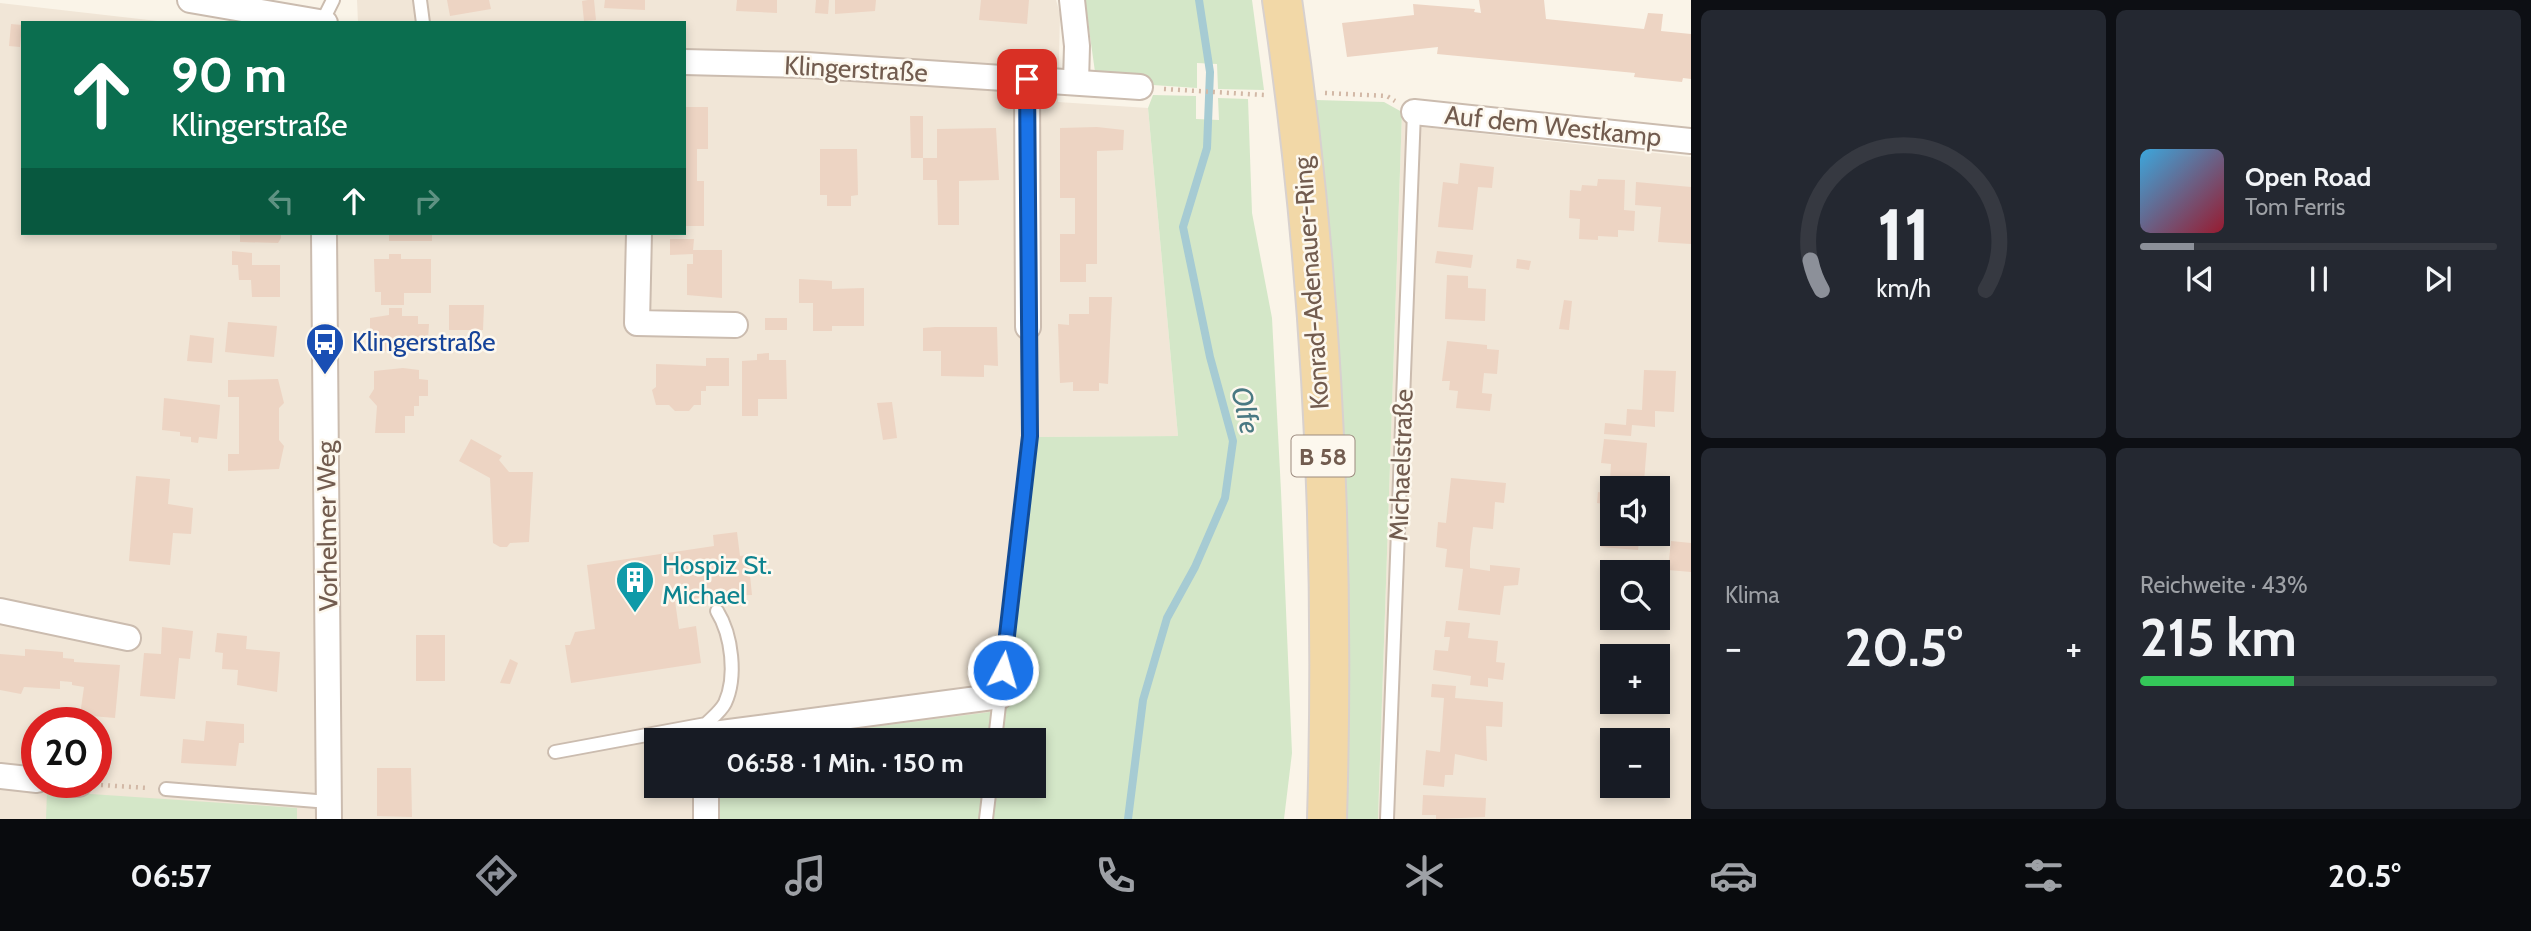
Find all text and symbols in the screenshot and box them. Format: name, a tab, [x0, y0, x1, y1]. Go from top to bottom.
text: 90 m	[171, 45, 287, 104]
icon: ahead	[56, 49, 147, 140]
street label: Klingerstraße	[783, 49, 929, 89]
pin	[997, 49, 1057, 109]
icon: arrive	[1008, 60, 1046, 98]
street label: Auf dem Westkamp	[1443, 99, 1663, 153]
text: Klingerstraße	[171, 105, 348, 144]
street label: Konrad-Adenauer-Ring	[1286, 155, 1336, 410]
text: Open Road	[2245, 161, 2371, 193]
icon: left	[262, 182, 300, 220]
icon: ahead	[335, 182, 373, 220]
icon: right	[408, 182, 446, 220]
text: 11	[1877, 190, 1930, 278]
text: Tom Ferris	[2245, 193, 2345, 221]
icon: previous	[2181, 260, 2219, 298]
icon: pause	[2300, 260, 2338, 298]
icon: next	[2419, 260, 2457, 298]
text: km/h	[1876, 273, 1931, 303]
bus stop icon: Klingerstraße	[304, 321, 346, 376]
place label: Klingerstraße	[352, 326, 496, 358]
water label: Olfe	[1224, 383, 1268, 437]
street label: Michaelstraße	[1382, 388, 1420, 542]
road number: B 58	[1292, 435, 1354, 476]
street label: Vorhelmer Weg	[309, 439, 344, 611]
map controls	[1600, 476, 1670, 798]
button: sound	[1600, 476, 1670, 546]
place label: Hospiz St. Michael	[662, 549, 772, 611]
building icon: Hospiz St. Michael	[614, 559, 656, 614]
button: search	[1600, 560, 1670, 630]
text: Reichweite · 43%	[2140, 571, 2308, 599]
text: Klima	[1725, 581, 1780, 609]
text: 215 km	[2140, 606, 2297, 669]
text: 20.5°	[1844, 616, 1963, 679]
text: −	[1725, 624, 1742, 671]
text: +	[2065, 624, 2082, 671]
position arrow	[966, 633, 1040, 707]
button: +	[1600, 644, 1670, 714]
speed limit sign: 20	[21, 707, 112, 798]
button: −	[1600, 728, 1670, 798]
text: 06:58 · 1 Min. · 150 m	[726, 747, 964, 779]
icon: directions	[472, 851, 521, 900]
icon: music	[781, 851, 830, 900]
icon: phone	[1091, 851, 1140, 900]
icon: climate	[1400, 851, 1449, 900]
icon: car	[1709, 851, 1758, 900]
icon: filters	[2019, 851, 2068, 900]
text: 06:57	[130, 856, 211, 895]
text: 20.5°	[2328, 856, 2401, 895]

